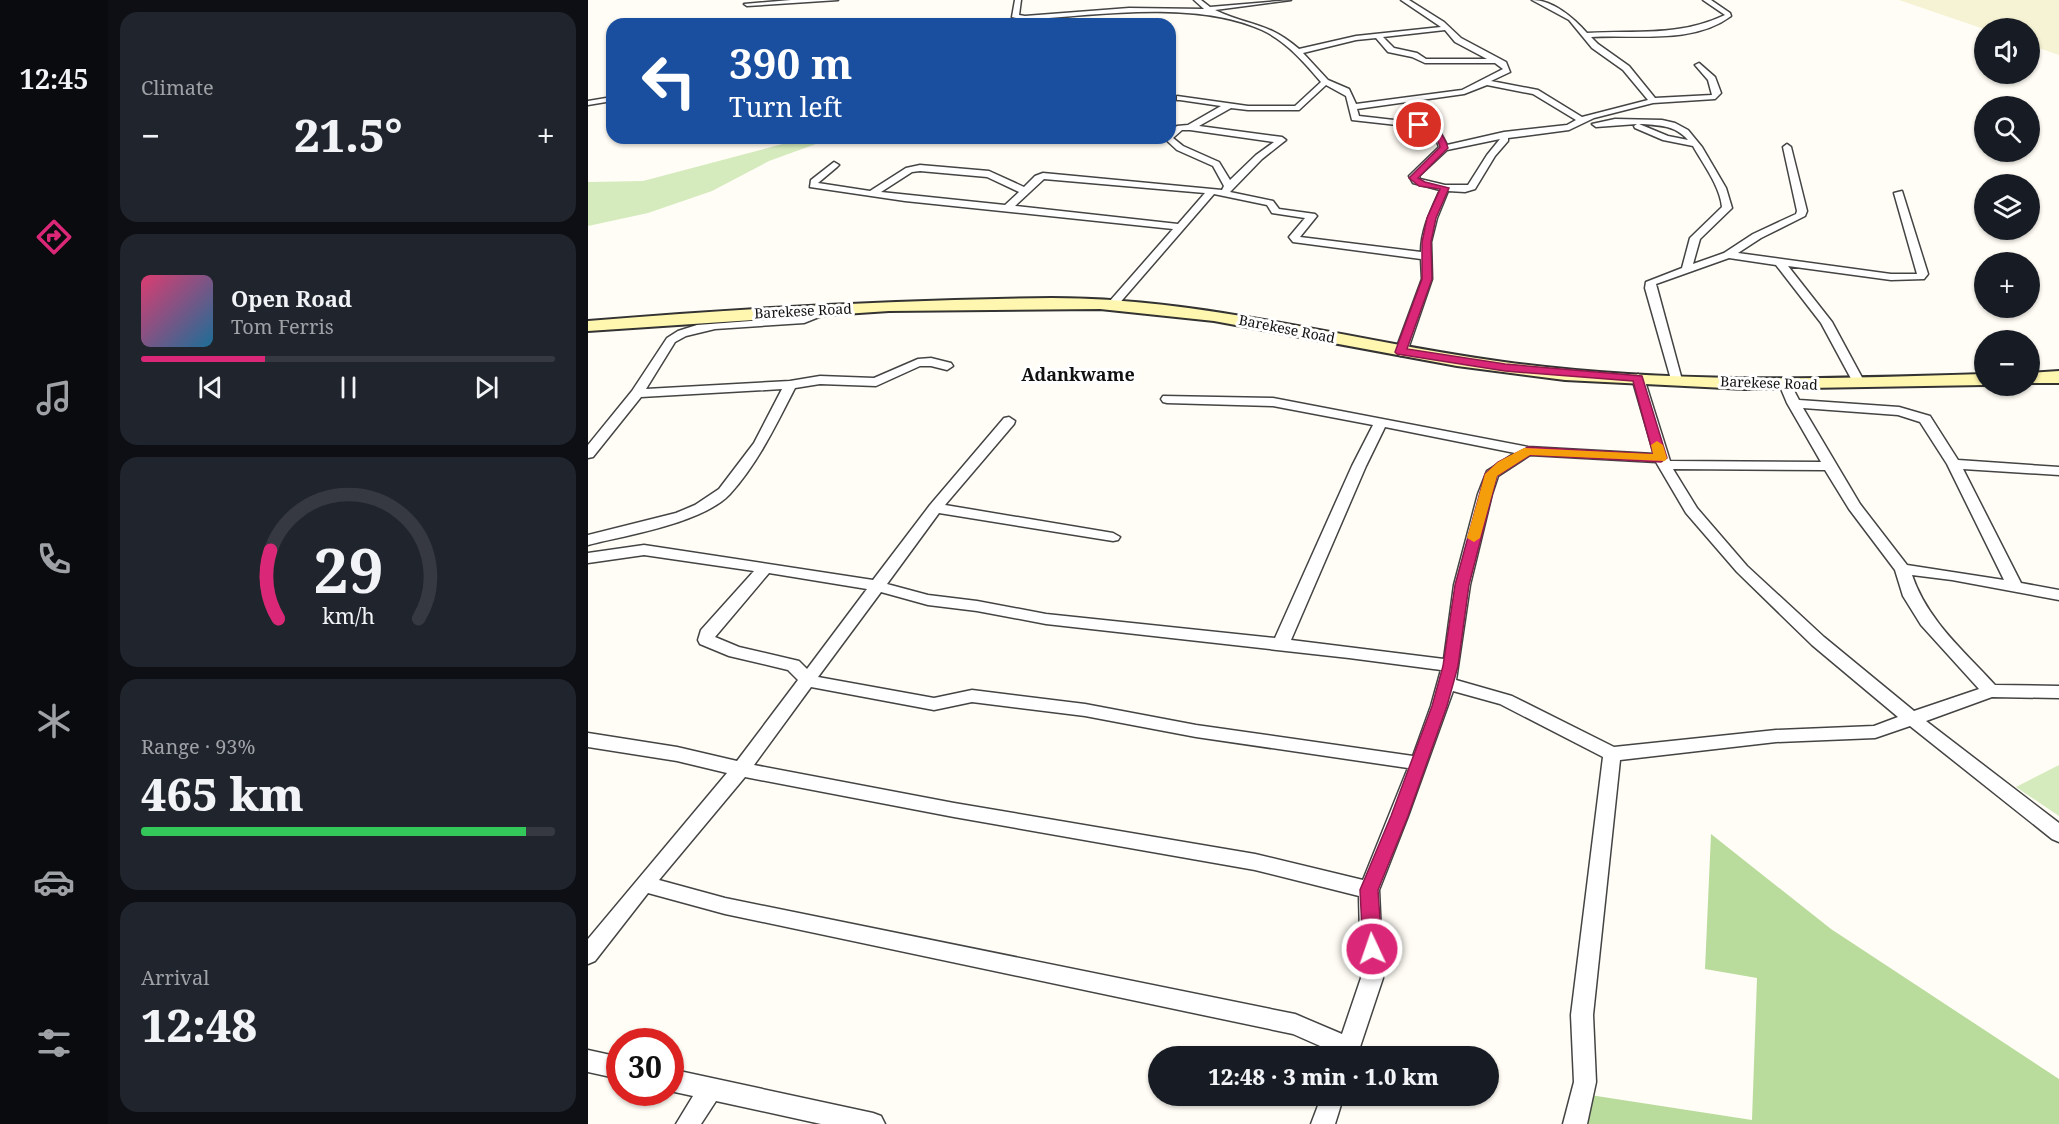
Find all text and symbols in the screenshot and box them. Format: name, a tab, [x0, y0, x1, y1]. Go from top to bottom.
map controls	[1974, 18, 2040, 396]
button: sound	[1974, 18, 2040, 84]
text: 390 m	[729, 34, 853, 91]
icon: left	[630, 42, 708, 120]
text: 12:45	[19, 60, 89, 97]
text: Climate	[141, 74, 214, 101]
text: Turn left	[729, 88, 842, 125]
button: search	[1974, 96, 2040, 162]
pin	[1393, 99, 1444, 150]
text: 21.5°	[294, 104, 403, 165]
icon: arrive	[1402, 108, 1435, 141]
text: −	[141, 113, 160, 158]
text: +	[537, 113, 555, 158]
button: layers	[1974, 174, 2040, 240]
icon: directions	[33, 216, 75, 258]
button: +	[1974, 252, 2040, 318]
text: Open Road	[231, 283, 352, 313]
street label: Barekese Road	[754, 298, 853, 323]
street label: Barekese Road	[1237, 310, 1337, 347]
text: Tom Ferris	[231, 313, 334, 340]
button: −	[1974, 330, 2040, 396]
district label: Adankwame	[1021, 362, 1135, 386]
icon: previous	[194, 371, 227, 404]
icon: pause	[332, 371, 365, 404]
icon: next	[470, 371, 503, 404]
street label: Barekese Road	[1720, 371, 1819, 394]
icon: music	[33, 377, 75, 419]
text: 29	[313, 526, 383, 611]
icon: phone	[33, 538, 75, 580]
text: km/h	[322, 601, 375, 630]
icon: climate	[33, 700, 75, 742]
text: Range · 93%	[141, 733, 255, 760]
text: 465 km	[141, 763, 304, 824]
icon: car	[33, 861, 75, 903]
position arrow	[1340, 917, 1404, 981]
text: Arrival	[141, 964, 209, 991]
text: 12:48	[141, 994, 257, 1055]
icon: filters	[33, 1022, 75, 1064]
speed limit sign: 30	[606, 1028, 684, 1106]
text: 12:48 · 3 min · 1.0 km	[1208, 1061, 1439, 1091]

